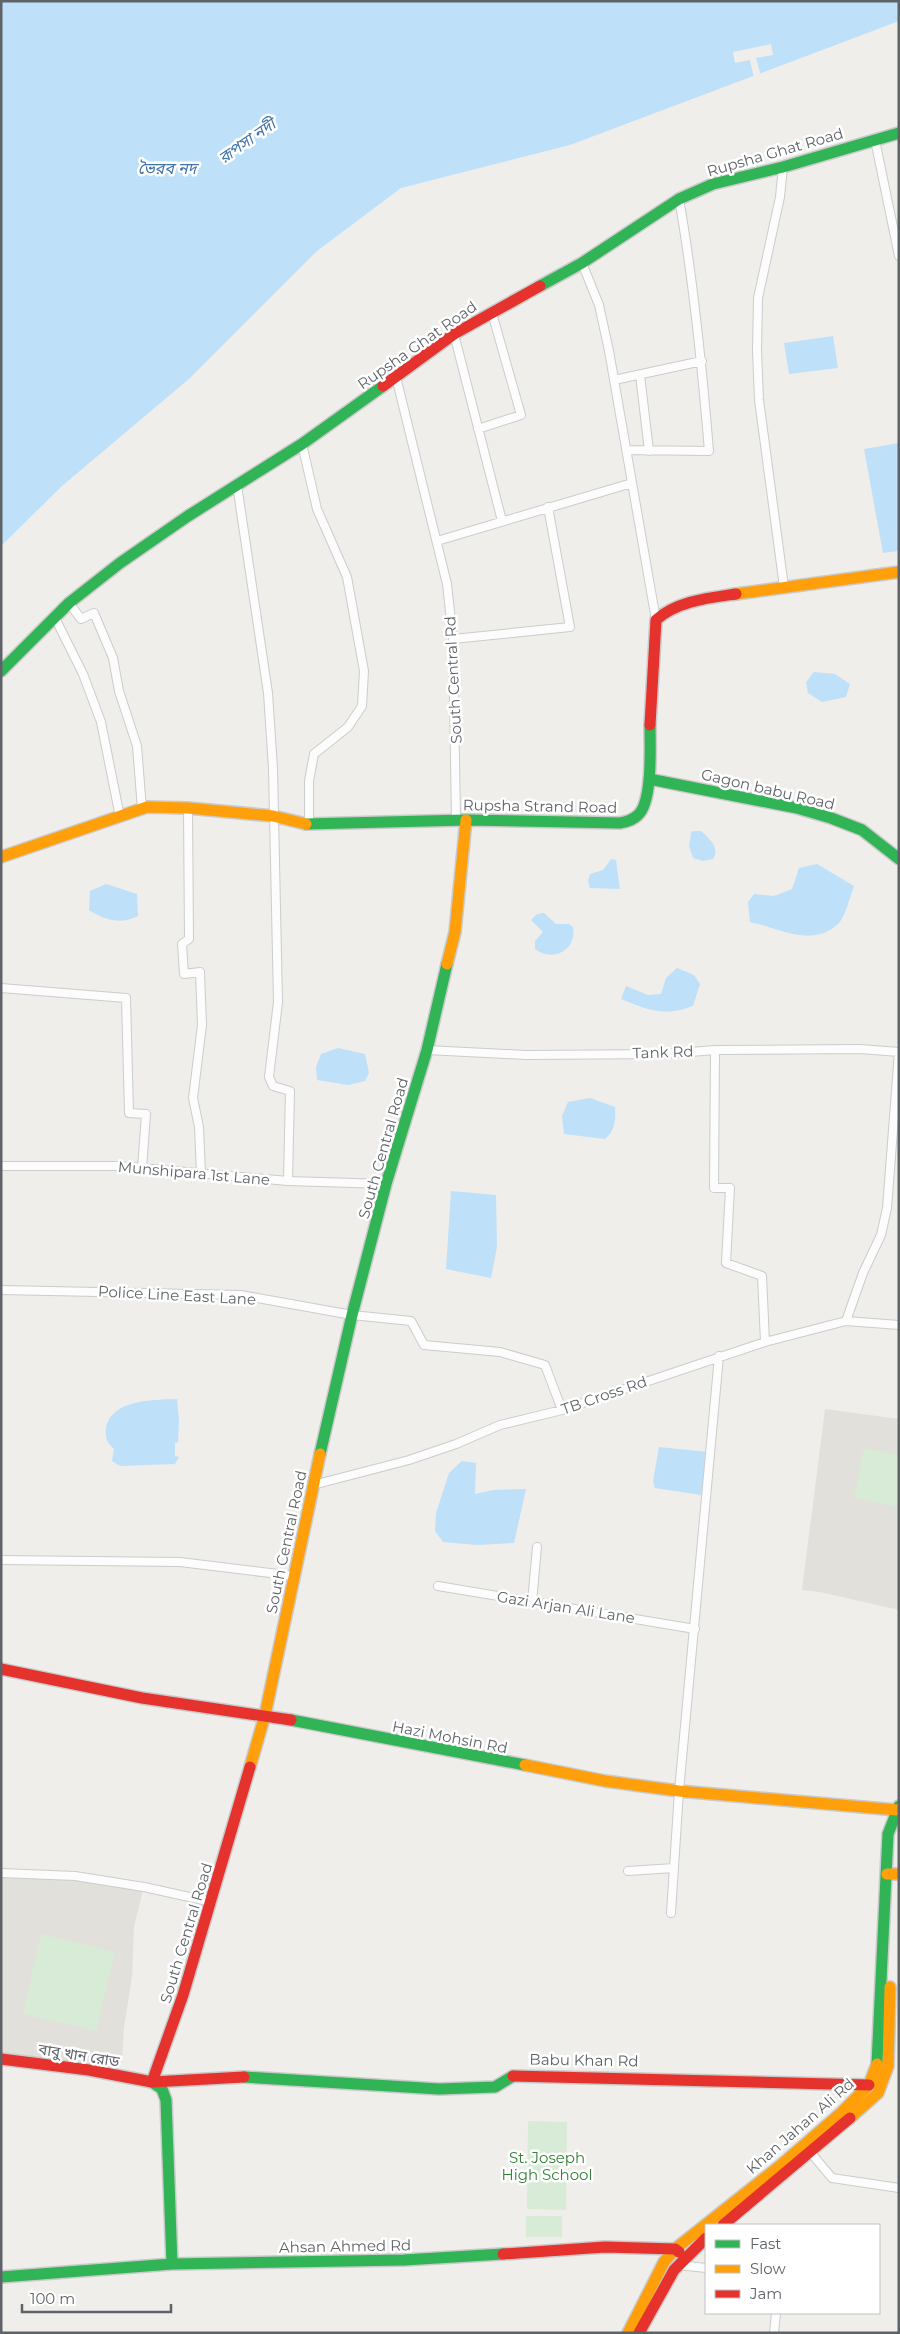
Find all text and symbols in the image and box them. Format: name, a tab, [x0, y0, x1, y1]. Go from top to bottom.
water label: রূপসা নদী	[215, 113, 281, 167]
street label: Rupsha Ghat Road	[705, 123, 845, 181]
water label: ভৈরব নদ	[138, 159, 200, 178]
street label: Rupsha Ghat Road	[354, 297, 480, 393]
street label: South Central Rd	[440, 616, 466, 744]
street label: Gagon babu Road	[699, 764, 837, 814]
street label: Rupsha Strand Road	[463, 795, 617, 817]
street label: Tank Rd	[632, 1041, 694, 1063]
street label: South Central Road	[354, 1075, 412, 1221]
street label: Munshipara 1st Lane	[117, 1157, 271, 1189]
street label: Police Line East Lane	[97, 1281, 257, 1309]
street label: TB Cross Rd	[559, 1371, 649, 1419]
street label: South Central Road	[262, 1469, 310, 1615]
street label: Gazi Arjan Ali Lane	[496, 1587, 636, 1627]
street label: Hazi Mohsin Rd	[391, 1717, 509, 1757]
street label: South Central Road	[156, 1860, 216, 2006]
street label: বাবু খান রোড	[36, 2039, 121, 2071]
street label: Babu Khan Rd	[529, 2050, 639, 2070]
street label: Khan Jahan Ali Rd	[742, 2074, 858, 2178]
park label: St. Joseph High School	[501, 2148, 593, 2184]
legend	[705, 2224, 880, 2314]
text: Fast	[750, 2234, 781, 2253]
street label: Ahsan Ahmed Rd	[279, 2235, 411, 2257]
text: Slow	[750, 2259, 786, 2278]
scale bar	[22, 2282, 171, 2314]
text: Jam	[749, 2284, 782, 2303]
text: 100 m	[30, 2289, 75, 2308]

